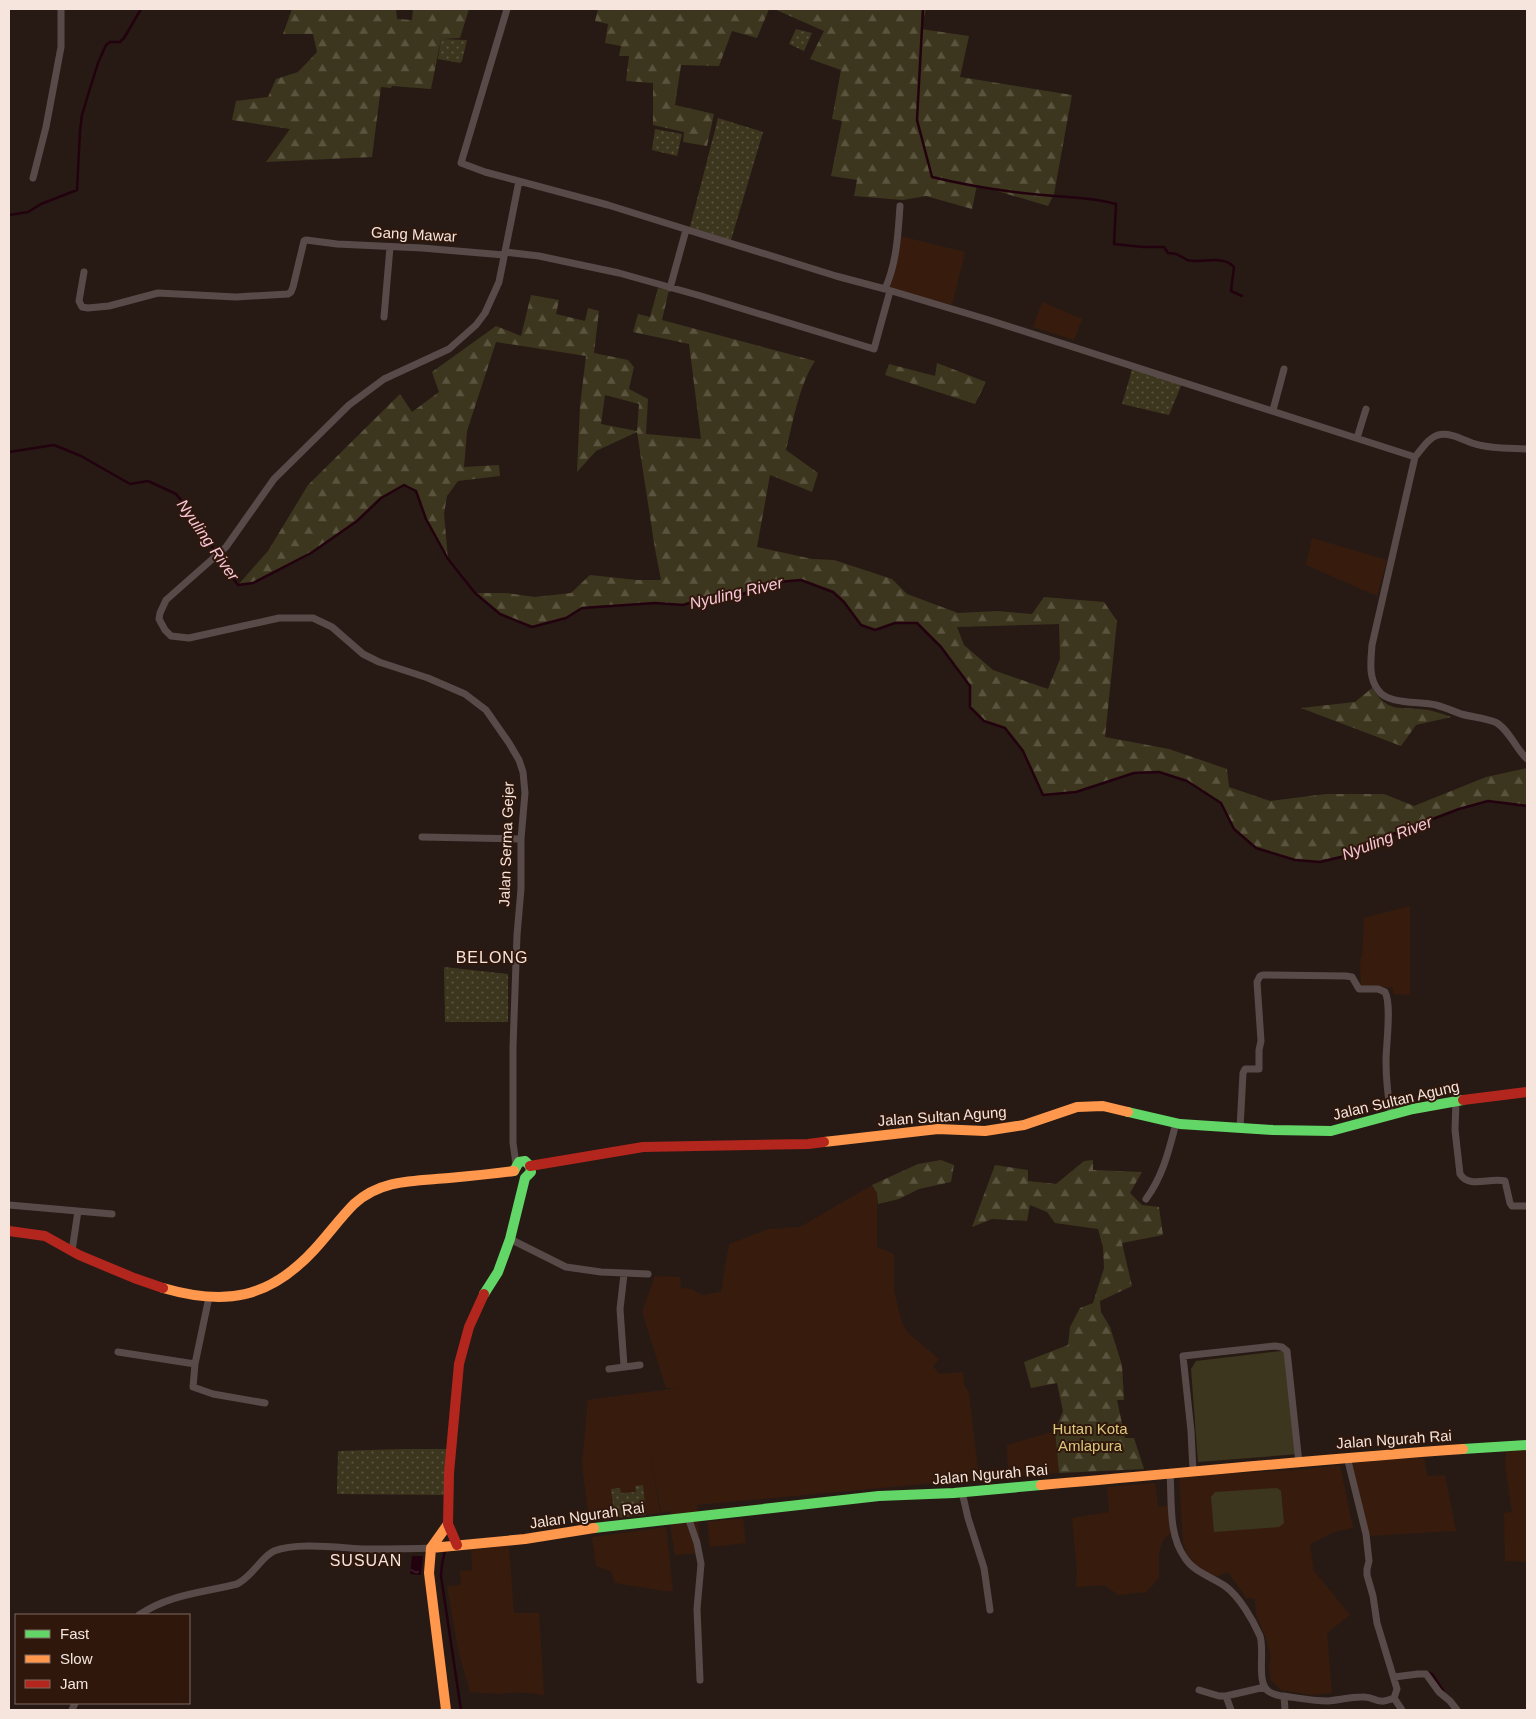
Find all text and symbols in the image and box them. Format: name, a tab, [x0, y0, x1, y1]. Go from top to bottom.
street label: Gang Mawar	[371, 223, 457, 245]
water label: Nyuling River	[174, 496, 243, 584]
water label: Nyuling River	[688, 574, 785, 612]
street label: Jalan Serma Gejer	[495, 781, 517, 907]
water label: Nyuling River	[1340, 813, 1435, 863]
district label: BELONG	[456, 949, 528, 966]
street label: Jalan Sultan Agung	[1331, 1077, 1461, 1123]
street label: Jalan Sultan Agung	[877, 1103, 1007, 1129]
park label: Hutan Kota Amlapura	[1052, 1420, 1128, 1454]
street label: Jalan Ngurah Rai	[1336, 1426, 1452, 1452]
street label: Jalan Ngurah Rai	[932, 1460, 1048, 1488]
street label: Jalan Ngurah Rai	[528, 1499, 646, 1531]
district label: SUSUAN	[330, 1552, 402, 1569]
legend	[15, 1614, 190, 1704]
text: Fast	[60, 1625, 90, 1642]
text: Slow	[60, 1650, 93, 1667]
text: Jam	[60, 1675, 88, 1692]

